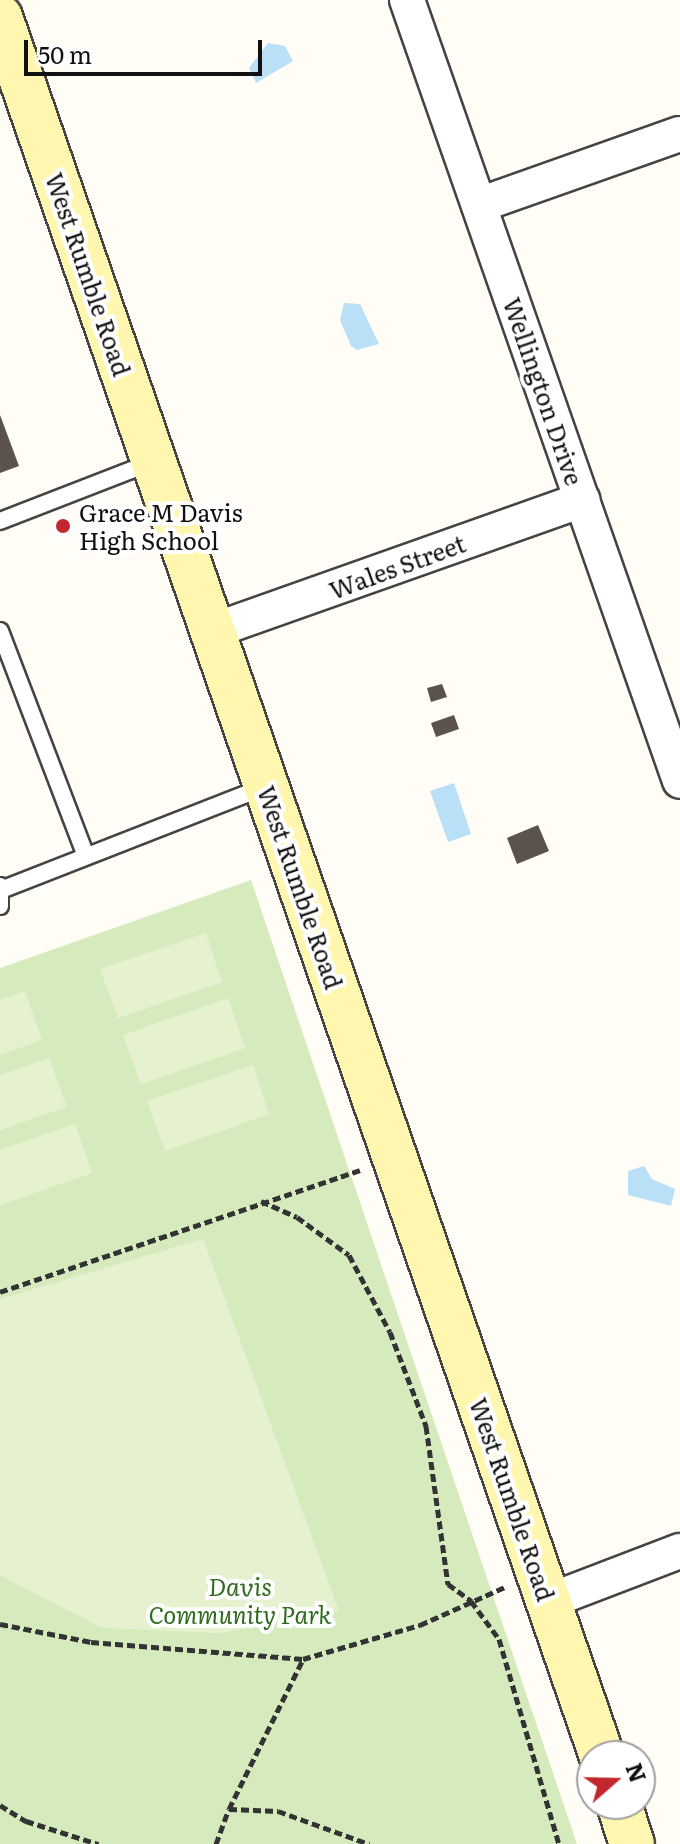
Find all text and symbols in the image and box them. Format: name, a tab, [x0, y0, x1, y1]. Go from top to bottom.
scale bar	[28, 24, 266, 74]
text: 50 m	[38, 36, 92, 71]
street label: West Rumble Road	[41, 169, 137, 379]
street label: Wellington Drive	[498, 293, 590, 489]
place label: Grace M Davis High School	[79, 498, 243, 554]
marker: Grace M Davis High School	[54, 517, 72, 535]
street label: Wales Street	[325, 528, 469, 604]
street label: West Rumble Road	[253, 782, 349, 992]
street label: West Rumble Road	[465, 1394, 561, 1604]
park label: Davis Community Park	[148, 1572, 332, 1628]
north arrow	[576, 1740, 656, 1820]
text: N	[618, 1758, 656, 1787]

